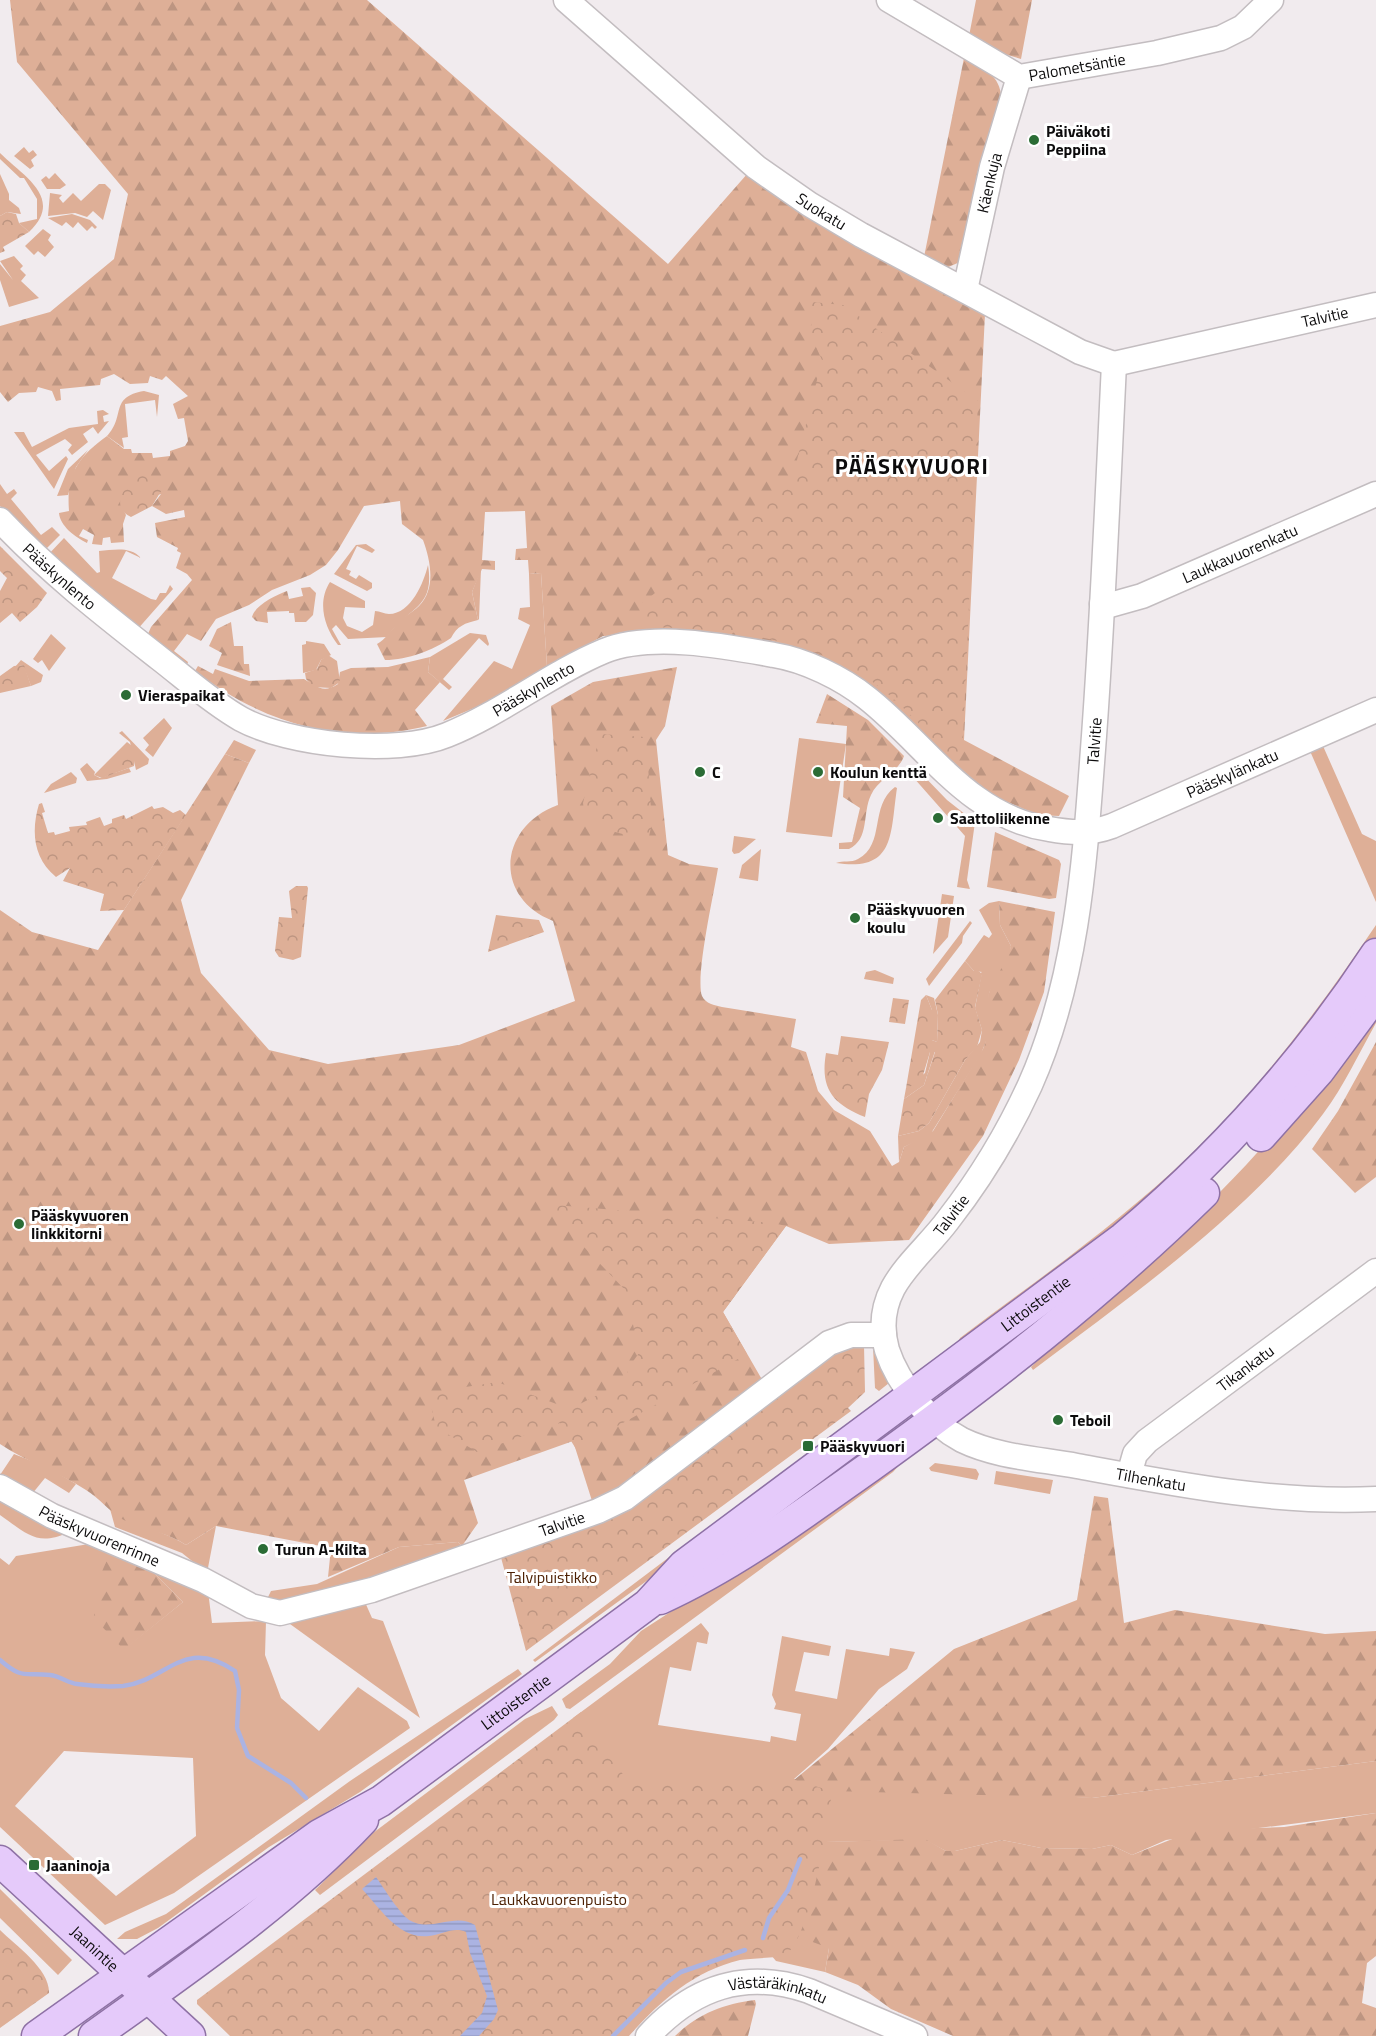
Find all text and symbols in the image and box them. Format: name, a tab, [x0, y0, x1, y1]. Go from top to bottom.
street label: Palometsäntie	[1027, 47, 1127, 87]
place label: Päiväkoti Peppiina	[1046, 119, 1110, 161]
marker: Päiväkoti Peppiina	[1027, 133, 1041, 147]
street label: Käenkuja	[970, 149, 1008, 215]
street label: Suokatu	[791, 187, 851, 236]
street label: Talvitie	[1299, 300, 1350, 333]
district label: PÄÄSKYVUORI	[835, 449, 989, 483]
street label: Laukkavuorenkatu	[1178, 518, 1301, 589]
street label: Pääskynlento	[17, 537, 102, 616]
street label: Pääskynlento	[488, 655, 578, 722]
place label: Vieraspaikat	[138, 683, 225, 707]
marker: Vieraspaikat	[119, 688, 133, 702]
street label: Talvitie	[1080, 717, 1108, 765]
street label: Pääskylänkatu	[1182, 742, 1282, 804]
place label: C	[712, 760, 721, 784]
place label: Koulun kenttä	[830, 760, 927, 784]
marker: C	[693, 765, 707, 779]
marker: Koulun kenttä	[811, 765, 825, 779]
place label: Saattoliikenne	[950, 806, 1050, 830]
marker: Saattoliikenne	[931, 811, 945, 825]
place label: Pääskyvuoren koulu	[867, 897, 965, 939]
marker: Pääskyvuoren koulu	[848, 911, 862, 925]
street label: Talvitie	[927, 1189, 975, 1241]
place label: Pääskyvuoren linkkitorni	[31, 1203, 129, 1245]
marker: Pääskyvuoren linkkitorni	[12, 1217, 26, 1231]
street label: Littoistentie	[996, 1269, 1075, 1337]
street label: Tikankatu	[1212, 1339, 1279, 1397]
place label: Teboil	[1070, 1408, 1111, 1432]
marker: Teboil	[1051, 1413, 1065, 1427]
place label: Pääskyvuori	[820, 1434, 905, 1458]
marker: Pääskyvuori	[801, 1439, 815, 1453]
street label: Tilhenkatu	[1114, 1461, 1188, 1497]
street label: Pääskyvuorenrinne	[35, 1499, 164, 1572]
street label: Talvitie	[536, 1504, 588, 1543]
place label: Turun A-Kilta	[275, 1537, 367, 1561]
marker: Turun A-Kilta	[256, 1542, 270, 1556]
park label: Talvipuistikko	[507, 1565, 597, 1589]
street label: Littoistentie	[476, 1668, 555, 1736]
place label: Jaaninoja	[46, 1853, 110, 1877]
marker: Jaaninoja	[27, 1858, 41, 1872]
park label: Laukkavuorenpuisto	[491, 1887, 627, 1911]
street label: Jaanintie	[65, 1920, 125, 1977]
street label: Västäräkinkatu	[726, 1970, 831, 2009]

